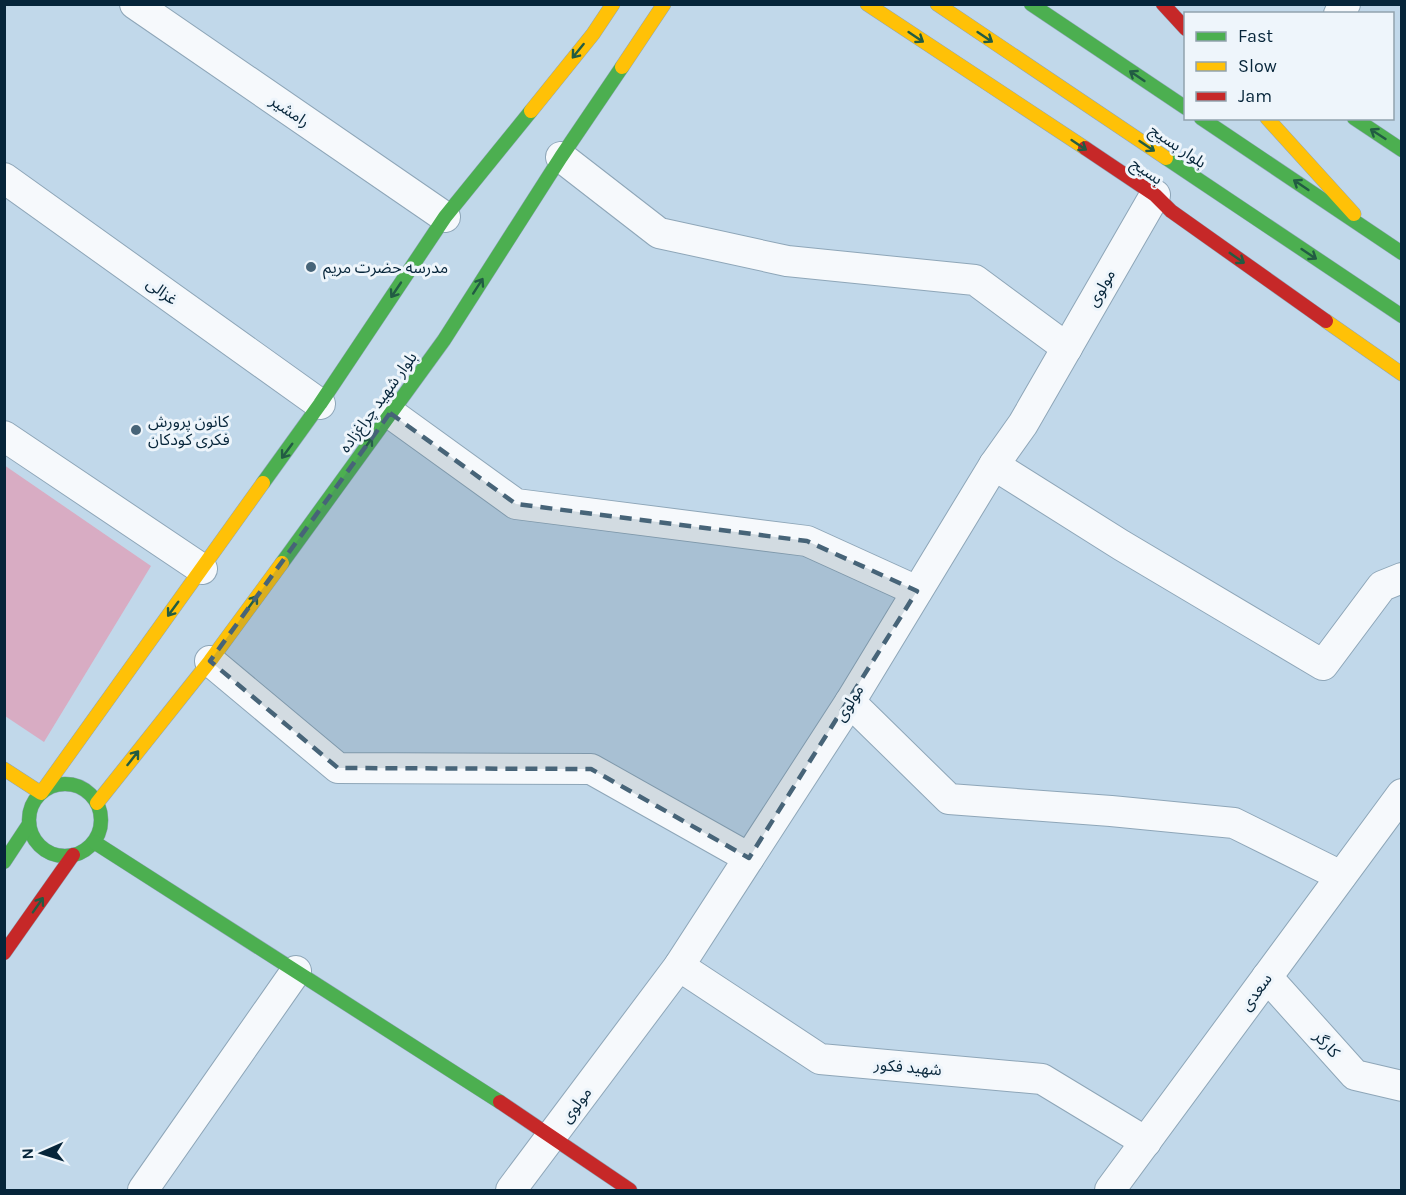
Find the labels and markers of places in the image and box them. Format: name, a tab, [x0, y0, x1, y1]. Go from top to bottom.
place label: مدرسه حضرت مریم	[323, 258, 448, 280]
marker: مدرسه حضرت مریم	[304, 260, 318, 274]
place label: کانون پرورش فکری کودکان	[148, 412, 230, 449]
marker: کانون پرورش فکری کودکان	[129, 423, 143, 437]

